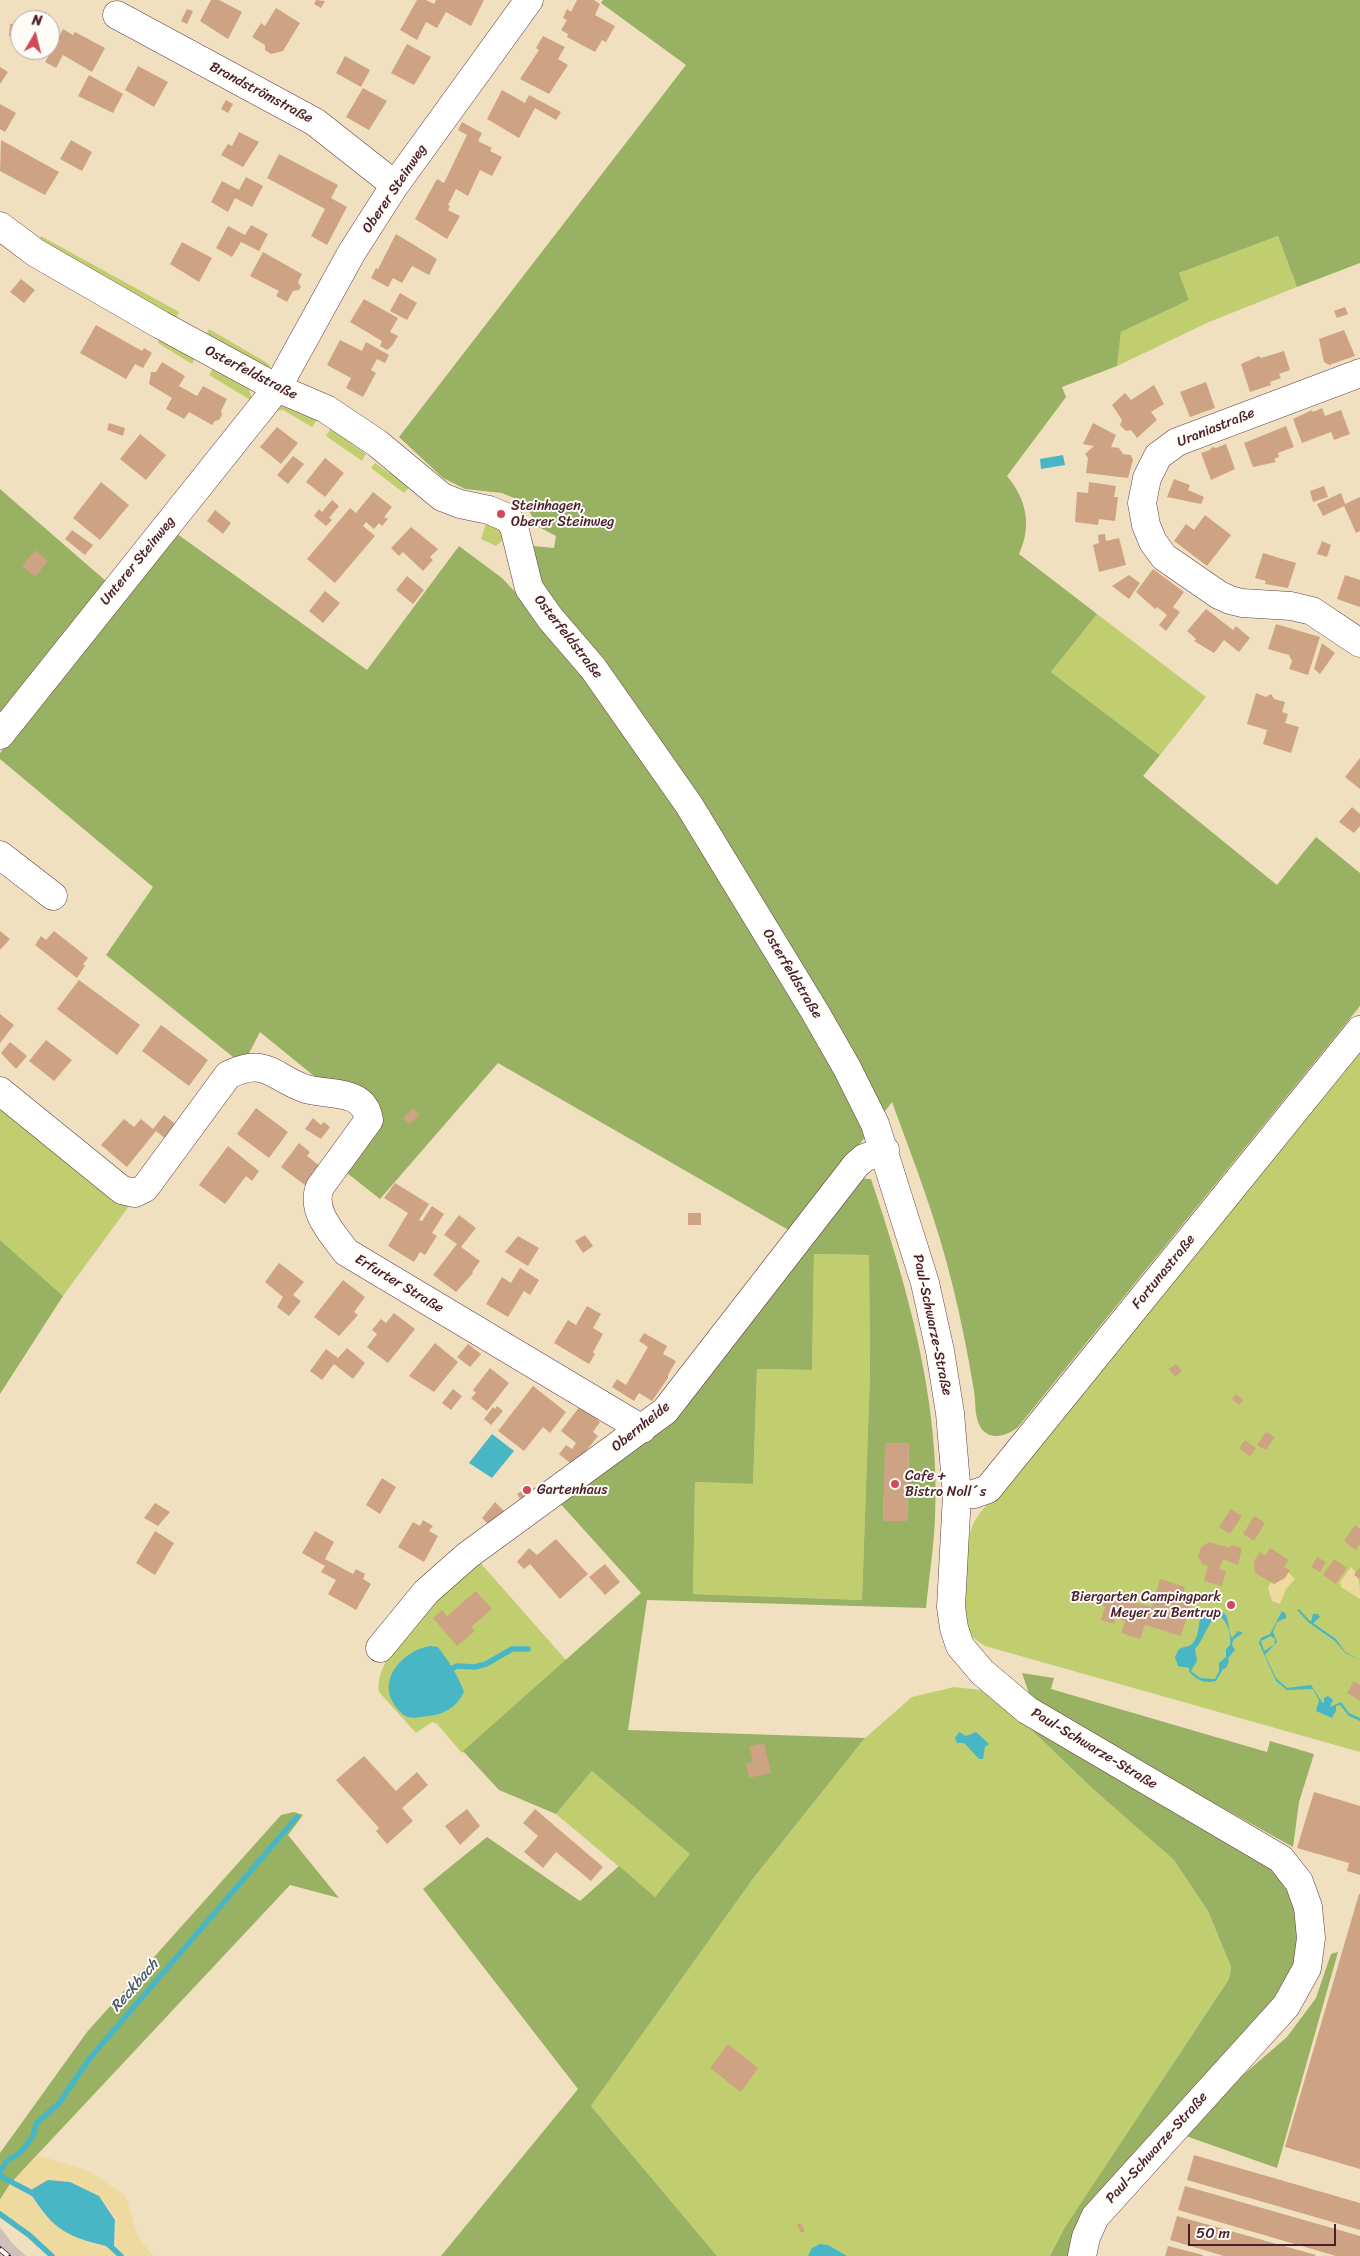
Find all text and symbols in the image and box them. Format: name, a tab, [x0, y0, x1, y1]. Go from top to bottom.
text: N	[30, 8, 44, 34]
north arrow	[10, 10, 60, 60]
street label: Brandströmstraße	[207, 59, 315, 127]
street label: Oberer Steinweg	[359, 141, 431, 237]
street label: Osterfeldstraße	[202, 342, 300, 404]
street label: Uraniastraße	[1175, 405, 1257, 451]
place label: Steinhagen, Oberer Steinweg	[511, 498, 614, 530]
marker: Steinhagen, Oberer Steinweg	[495, 508, 507, 520]
street label: Unterer Steinweg	[97, 513, 179, 609]
street label: Osterfeldstraße	[530, 592, 606, 682]
street label: Osterfeldstraße	[759, 926, 825, 1022]
street label: Fortunastraße	[1129, 1231, 1199, 1313]
street label: Erfurter Straße	[352, 1251, 446, 1317]
street label: Paul-Schwarze-Straße	[909, 1253, 955, 1397]
street label: Obernheide	[608, 1398, 674, 1456]
place label: Cafe + Bistro Noll´s	[905, 1468, 986, 1500]
marker: Cafe + Bistro Noll´s	[889, 1478, 901, 1490]
place label: Gartenhaus	[537, 1482, 608, 1498]
marker: Gartenhaus	[521, 1484, 533, 1496]
place label: Biergarten Campingpark Meyer zu Bentrup	[1071, 1589, 1221, 1621]
marker: Biergarten Campingpark Meyer zu Bentrup	[1225, 1599, 1237, 1611]
street label: Paul-Schwarze-Straße	[1028, 1705, 1160, 1793]
water label: Reckbach	[107, 1956, 163, 2016]
street label: Paul-Schwarze-Straße	[1103, 2089, 1211, 2207]
scale bar	[1190, 2214, 1338, 2246]
text: 50 m	[1196, 2220, 1230, 2246]

